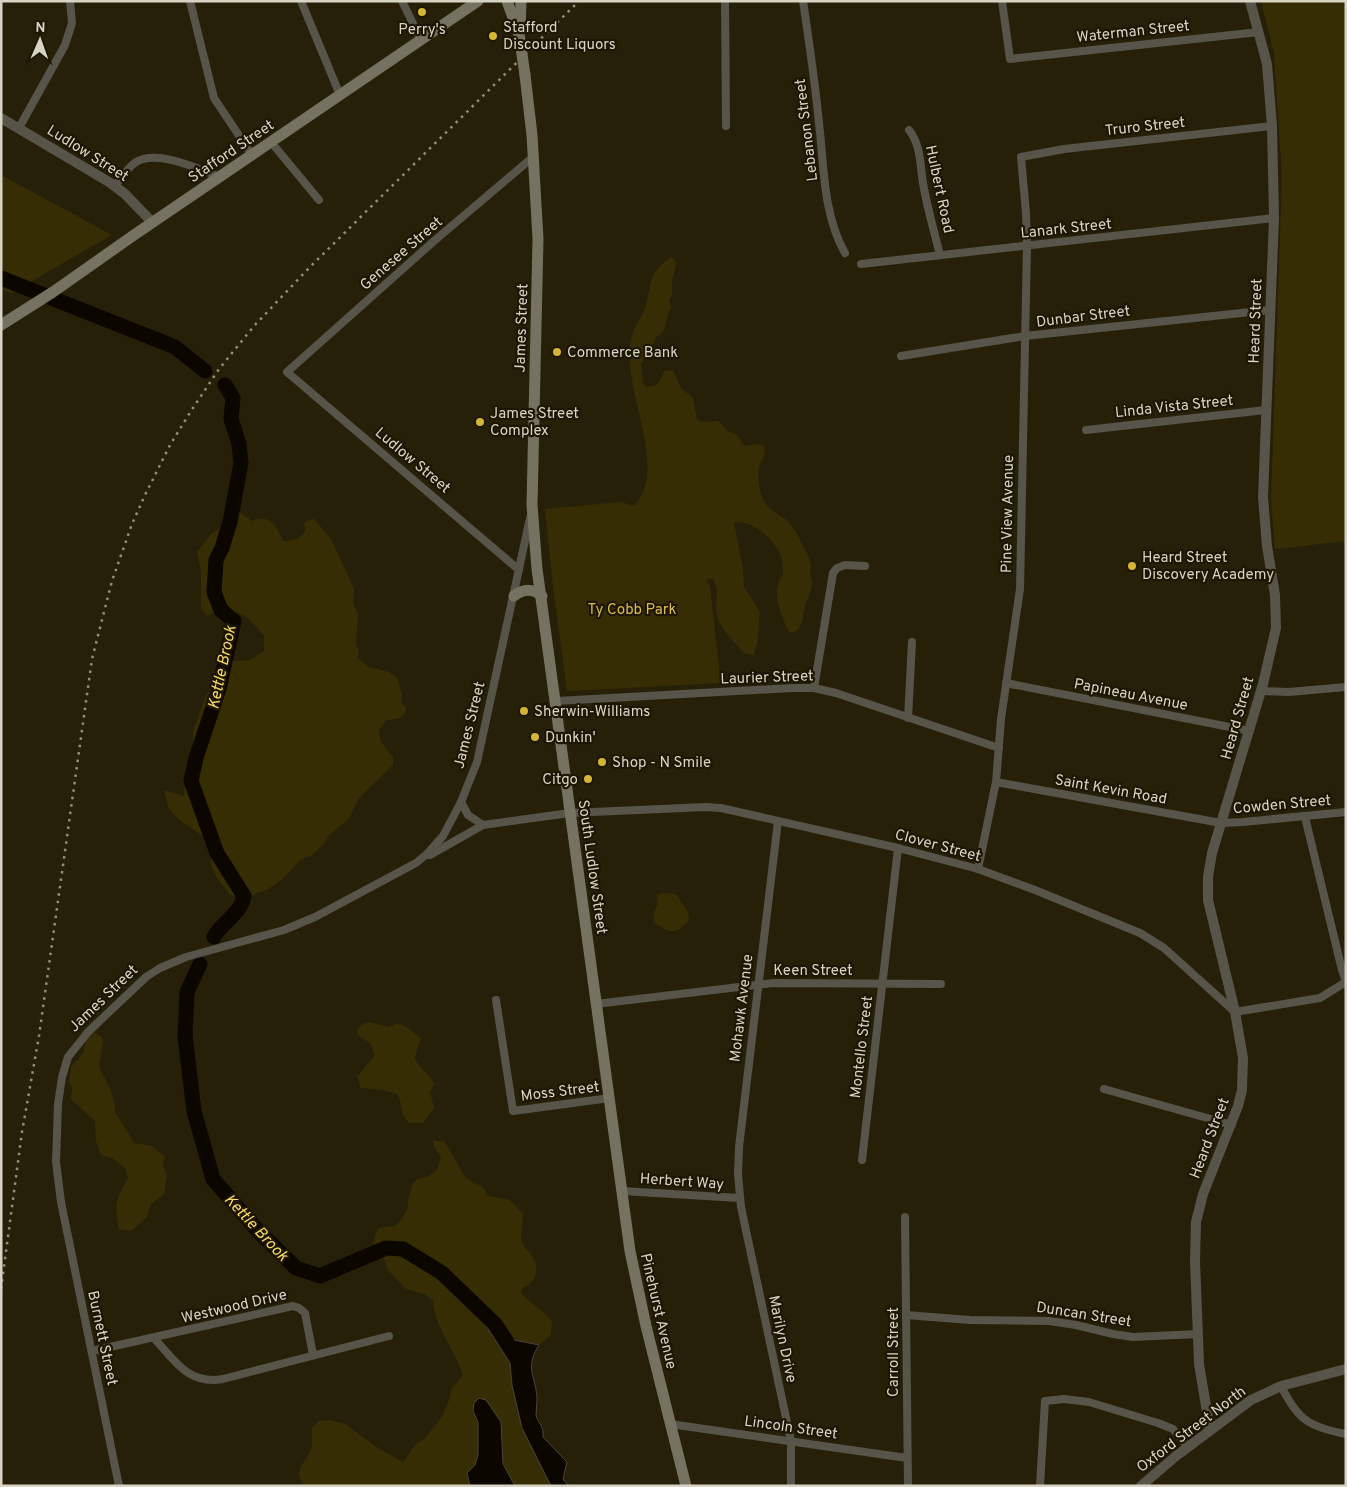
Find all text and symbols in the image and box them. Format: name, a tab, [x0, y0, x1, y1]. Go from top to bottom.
marker: Perry's	[416, 6, 428, 18]
north arrow	[15, 15, 65, 65]
street label: Waterman Street	[1076, 17, 1191, 48]
place label: Stafford Discount Liquors	[503, 19, 616, 55]
text: N	[35, 20, 46, 37]
place label: Perry's	[398, 21, 446, 40]
marker: Stafford Discount Liquors	[487, 30, 499, 42]
street label: Lebanon Street	[792, 77, 823, 182]
street label: Truro Street	[1104, 114, 1186, 141]
street label: Stafford Street	[185, 117, 278, 188]
street label: Ludlow Street	[43, 122, 132, 187]
street label: Hulbert Road	[920, 143, 957, 235]
street label: Genesee Street	[357, 213, 447, 295]
street label: Lanark Street	[1020, 215, 1113, 244]
street label: Heard Street	[1246, 278, 1267, 364]
street label: James Street	[511, 283, 534, 373]
street label: Dunbar Street	[1035, 302, 1131, 333]
place label: Commerce Bank	[567, 344, 678, 363]
marker: Commerce Bank	[551, 346, 563, 358]
street label: Linda Vista Street	[1114, 392, 1234, 423]
place label: James Street Complex	[490, 405, 579, 441]
marker: James Street Complex	[474, 416, 486, 428]
street label: Ludlow Street	[370, 424, 454, 498]
street label: Pine View Avenue	[998, 455, 1019, 573]
place label: Heard Street Discovery Academy	[1142, 549, 1274, 585]
marker: Heard Street Discovery Academy	[1126, 560, 1138, 572]
park label: Ty Cobb Park	[587, 601, 677, 620]
water label: Kettle Brook	[204, 623, 242, 711]
street label: Laurier Street	[720, 667, 814, 690]
street label: Papineau Avenue	[1072, 675, 1189, 716]
street label: Heard Street	[1218, 675, 1259, 762]
street label: James Street	[450, 680, 490, 771]
place label: Sherwin-Williams	[534, 703, 650, 722]
marker: Sherwin-Williams	[518, 705, 530, 717]
place label: Dunkin'	[545, 729, 596, 748]
marker: Dunkin'	[529, 731, 541, 743]
place label: Shop - N Smile	[612, 754, 711, 773]
marker: Shop - N Smile	[596, 756, 608, 768]
place label: Citgo	[542, 771, 578, 790]
street label: Saint Kevin Road	[1053, 771, 1168, 810]
marker: Citgo	[582, 773, 594, 785]
street label: Cowden Street	[1232, 792, 1332, 819]
street label: South Ludlow Street	[573, 799, 610, 936]
street label: Clover Street	[892, 826, 983, 867]
street label: Mohawk Avenue	[726, 953, 759, 1063]
street label: James Street	[65, 961, 143, 1037]
street label: Keen Street	[773, 962, 853, 981]
street label: Montello Street	[847, 995, 878, 1100]
street label: Moss Street	[520, 1078, 601, 1107]
street label: Heard Street	[1186, 1095, 1235, 1182]
street label: Herbert Way	[639, 1170, 725, 1195]
water label: Kettle Brook	[219, 1190, 293, 1267]
street label: Pinehurst Avenue	[635, 1252, 680, 1371]
street label: Westwood Drive	[180, 1286, 289, 1329]
street label: Burnett Street	[82, 1289, 121, 1388]
street label: Marilyn Drive	[763, 1294, 800, 1385]
street label: Duncan Street	[1035, 1299, 1133, 1332]
street label: Carroll Street	[885, 1307, 904, 1397]
street label: Oxford Street North	[1133, 1383, 1250, 1478]
street label: Lincoln Street	[743, 1413, 839, 1444]

